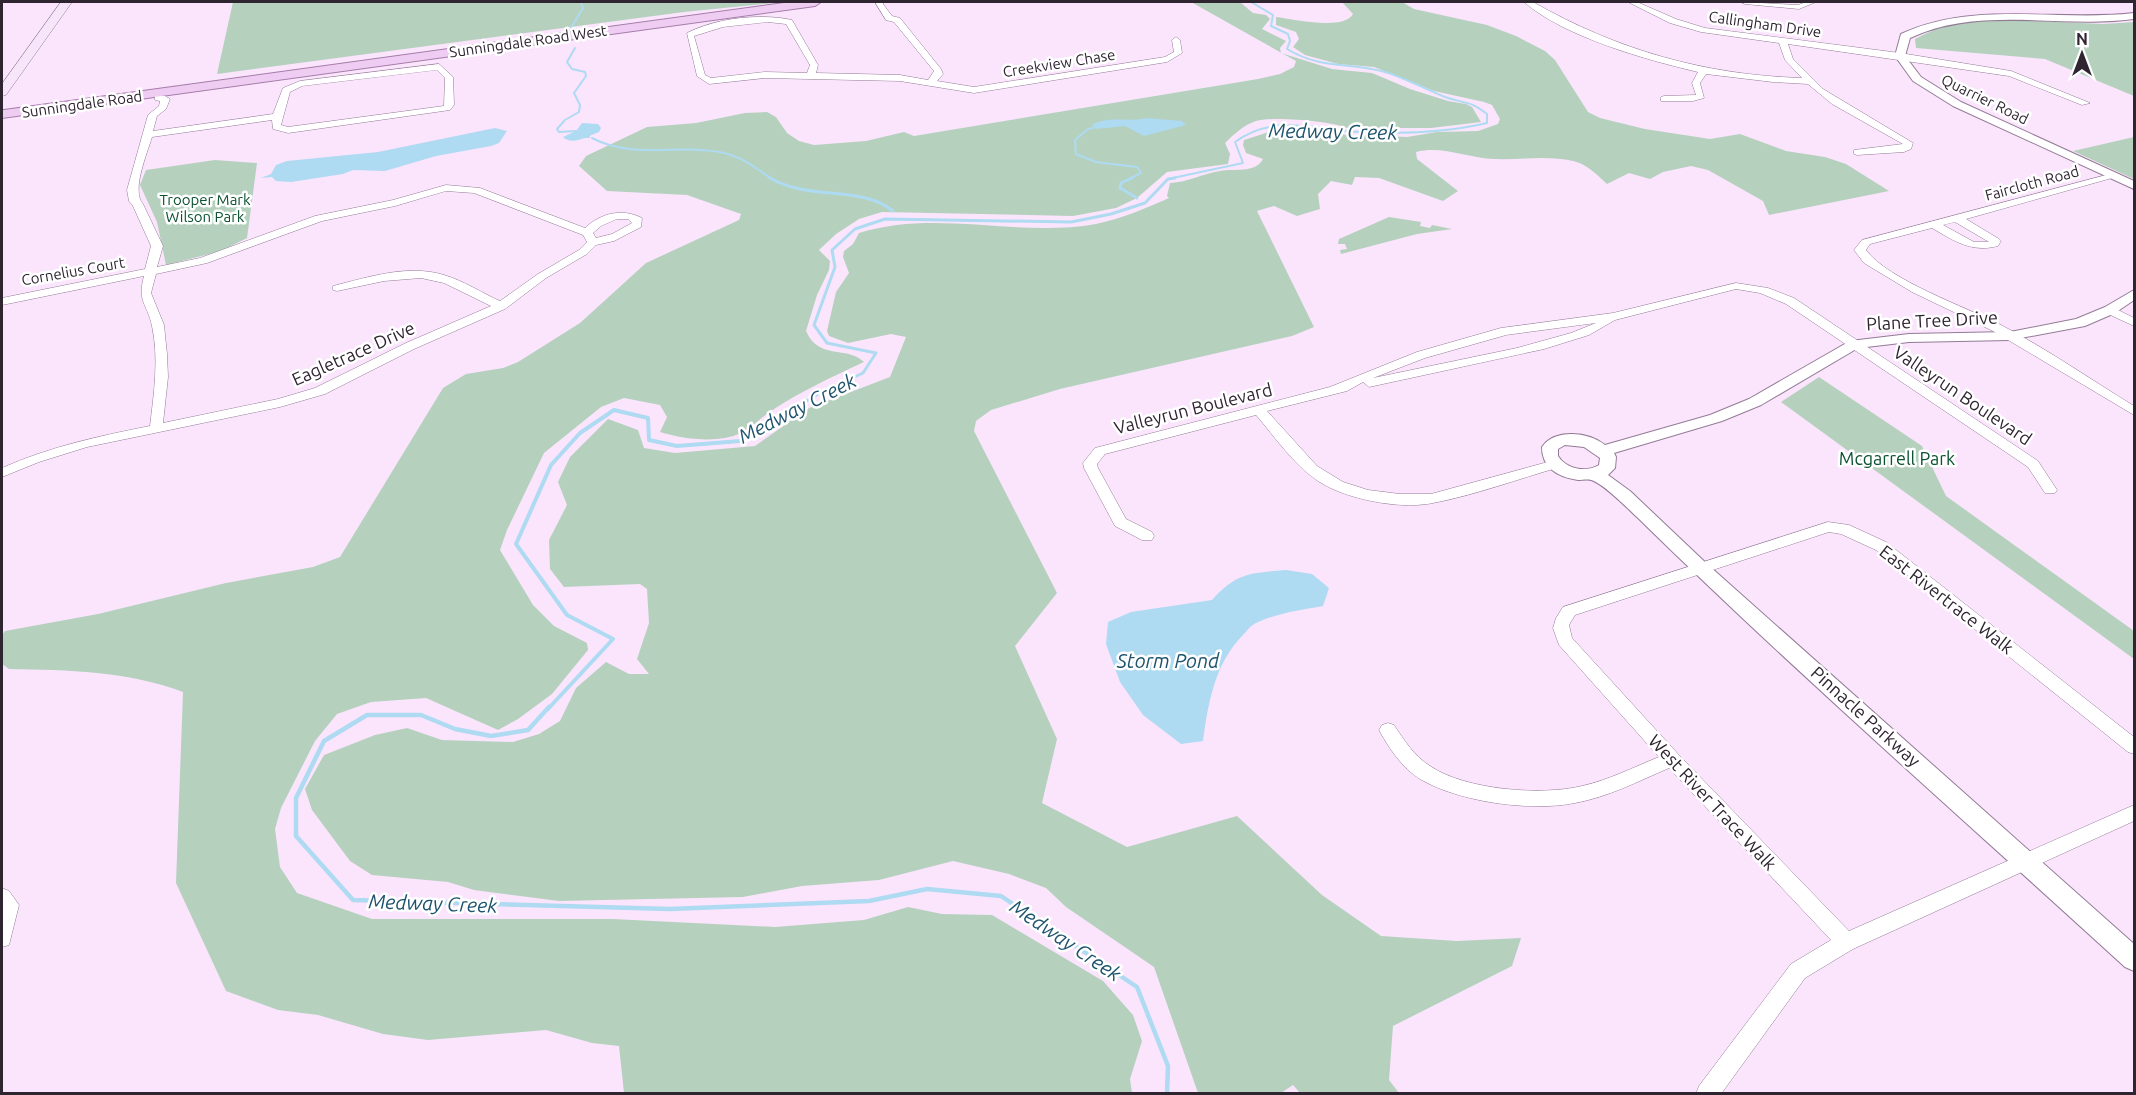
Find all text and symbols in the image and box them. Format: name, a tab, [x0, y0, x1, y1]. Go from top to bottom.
street label: Callingham Drive	[1708, 8, 1822, 40]
street label: Sunningdale Road West	[448, 22, 608, 60]
north arrow	[2052, 24, 2112, 84]
text: N	[2076, 30, 2088, 48]
street label: Creekview Chase	[1002, 46, 1116, 80]
street label: Quarrier Road	[1939, 71, 2031, 127]
street label: Sunningdale Road	[21, 87, 143, 121]
water label: Medway Creek	[1268, 118, 1398, 144]
street label: Faircloth Road	[1983, 162, 2081, 204]
park label: Trooper Mark Wilson Park	[159, 191, 251, 225]
street label: Cornelius Court	[20, 254, 126, 288]
street label: Plane Tree Drive	[1866, 307, 1998, 333]
street label: Eagletrace Drive	[288, 317, 418, 389]
street label: Valleyrun Boulevard	[1890, 341, 2036, 449]
water label: Medway Creek	[734, 368, 860, 448]
street label: Valleyrun Boulevard	[1112, 379, 1274, 437]
park label: Mcgarrell Park	[1839, 448, 1955, 468]
street label: East Rivertrace Walk	[1876, 541, 2018, 657]
water label: Storm Pond	[1116, 649, 1220, 672]
street label: Pinnacle Parkway	[1807, 662, 1925, 770]
street label: West River Trace Walk	[1645, 730, 1781, 874]
water label: Medway Creek	[368, 889, 499, 917]
water label: Medway Creek	[1006, 894, 1127, 986]

